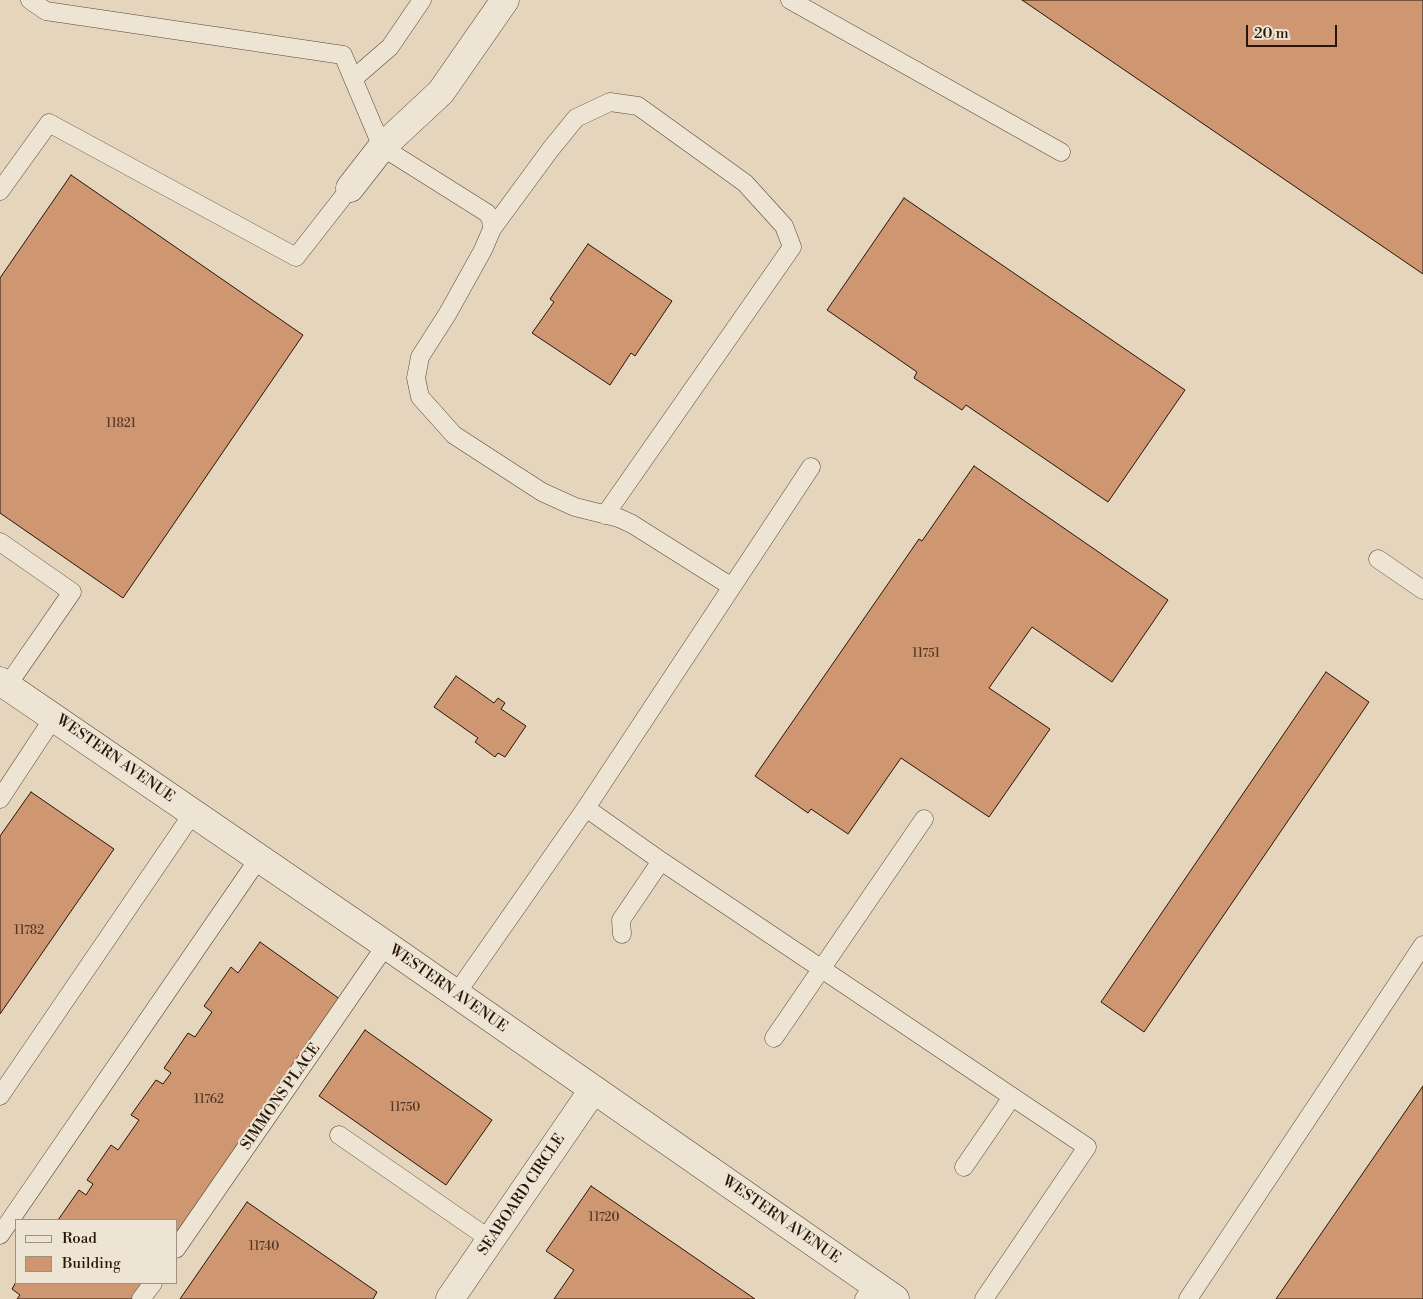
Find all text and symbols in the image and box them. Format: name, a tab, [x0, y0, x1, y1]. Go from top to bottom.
scale bar	[1248, 15, 1339, 47]
text: 20 m	[1254, 24, 1289, 43]
house number: 11821	[106, 417, 136, 431]
house number: 11751	[912, 647, 940, 661]
street label: WESTERN AVENUE	[52, 711, 178, 807]
house number: 11782	[14, 924, 44, 938]
street label: WESTERN AVENUE	[385, 941, 511, 1037]
street label: SIMMONS PLACE	[237, 1040, 325, 1154]
house number: 11762	[194, 1093, 224, 1107]
house number: 11750	[390, 1101, 420, 1115]
street label: SEABOARD CIRCLE	[475, 1131, 569, 1259]
street label: WESTERN AVENUE	[718, 1172, 844, 1268]
house number: 11720	[589, 1211, 619, 1225]
legend	[15, 1219, 178, 1284]
text: Road	[62, 1229, 97, 1248]
house number: 11740	[249, 1240, 279, 1254]
text: Building	[62, 1254, 121, 1273]

